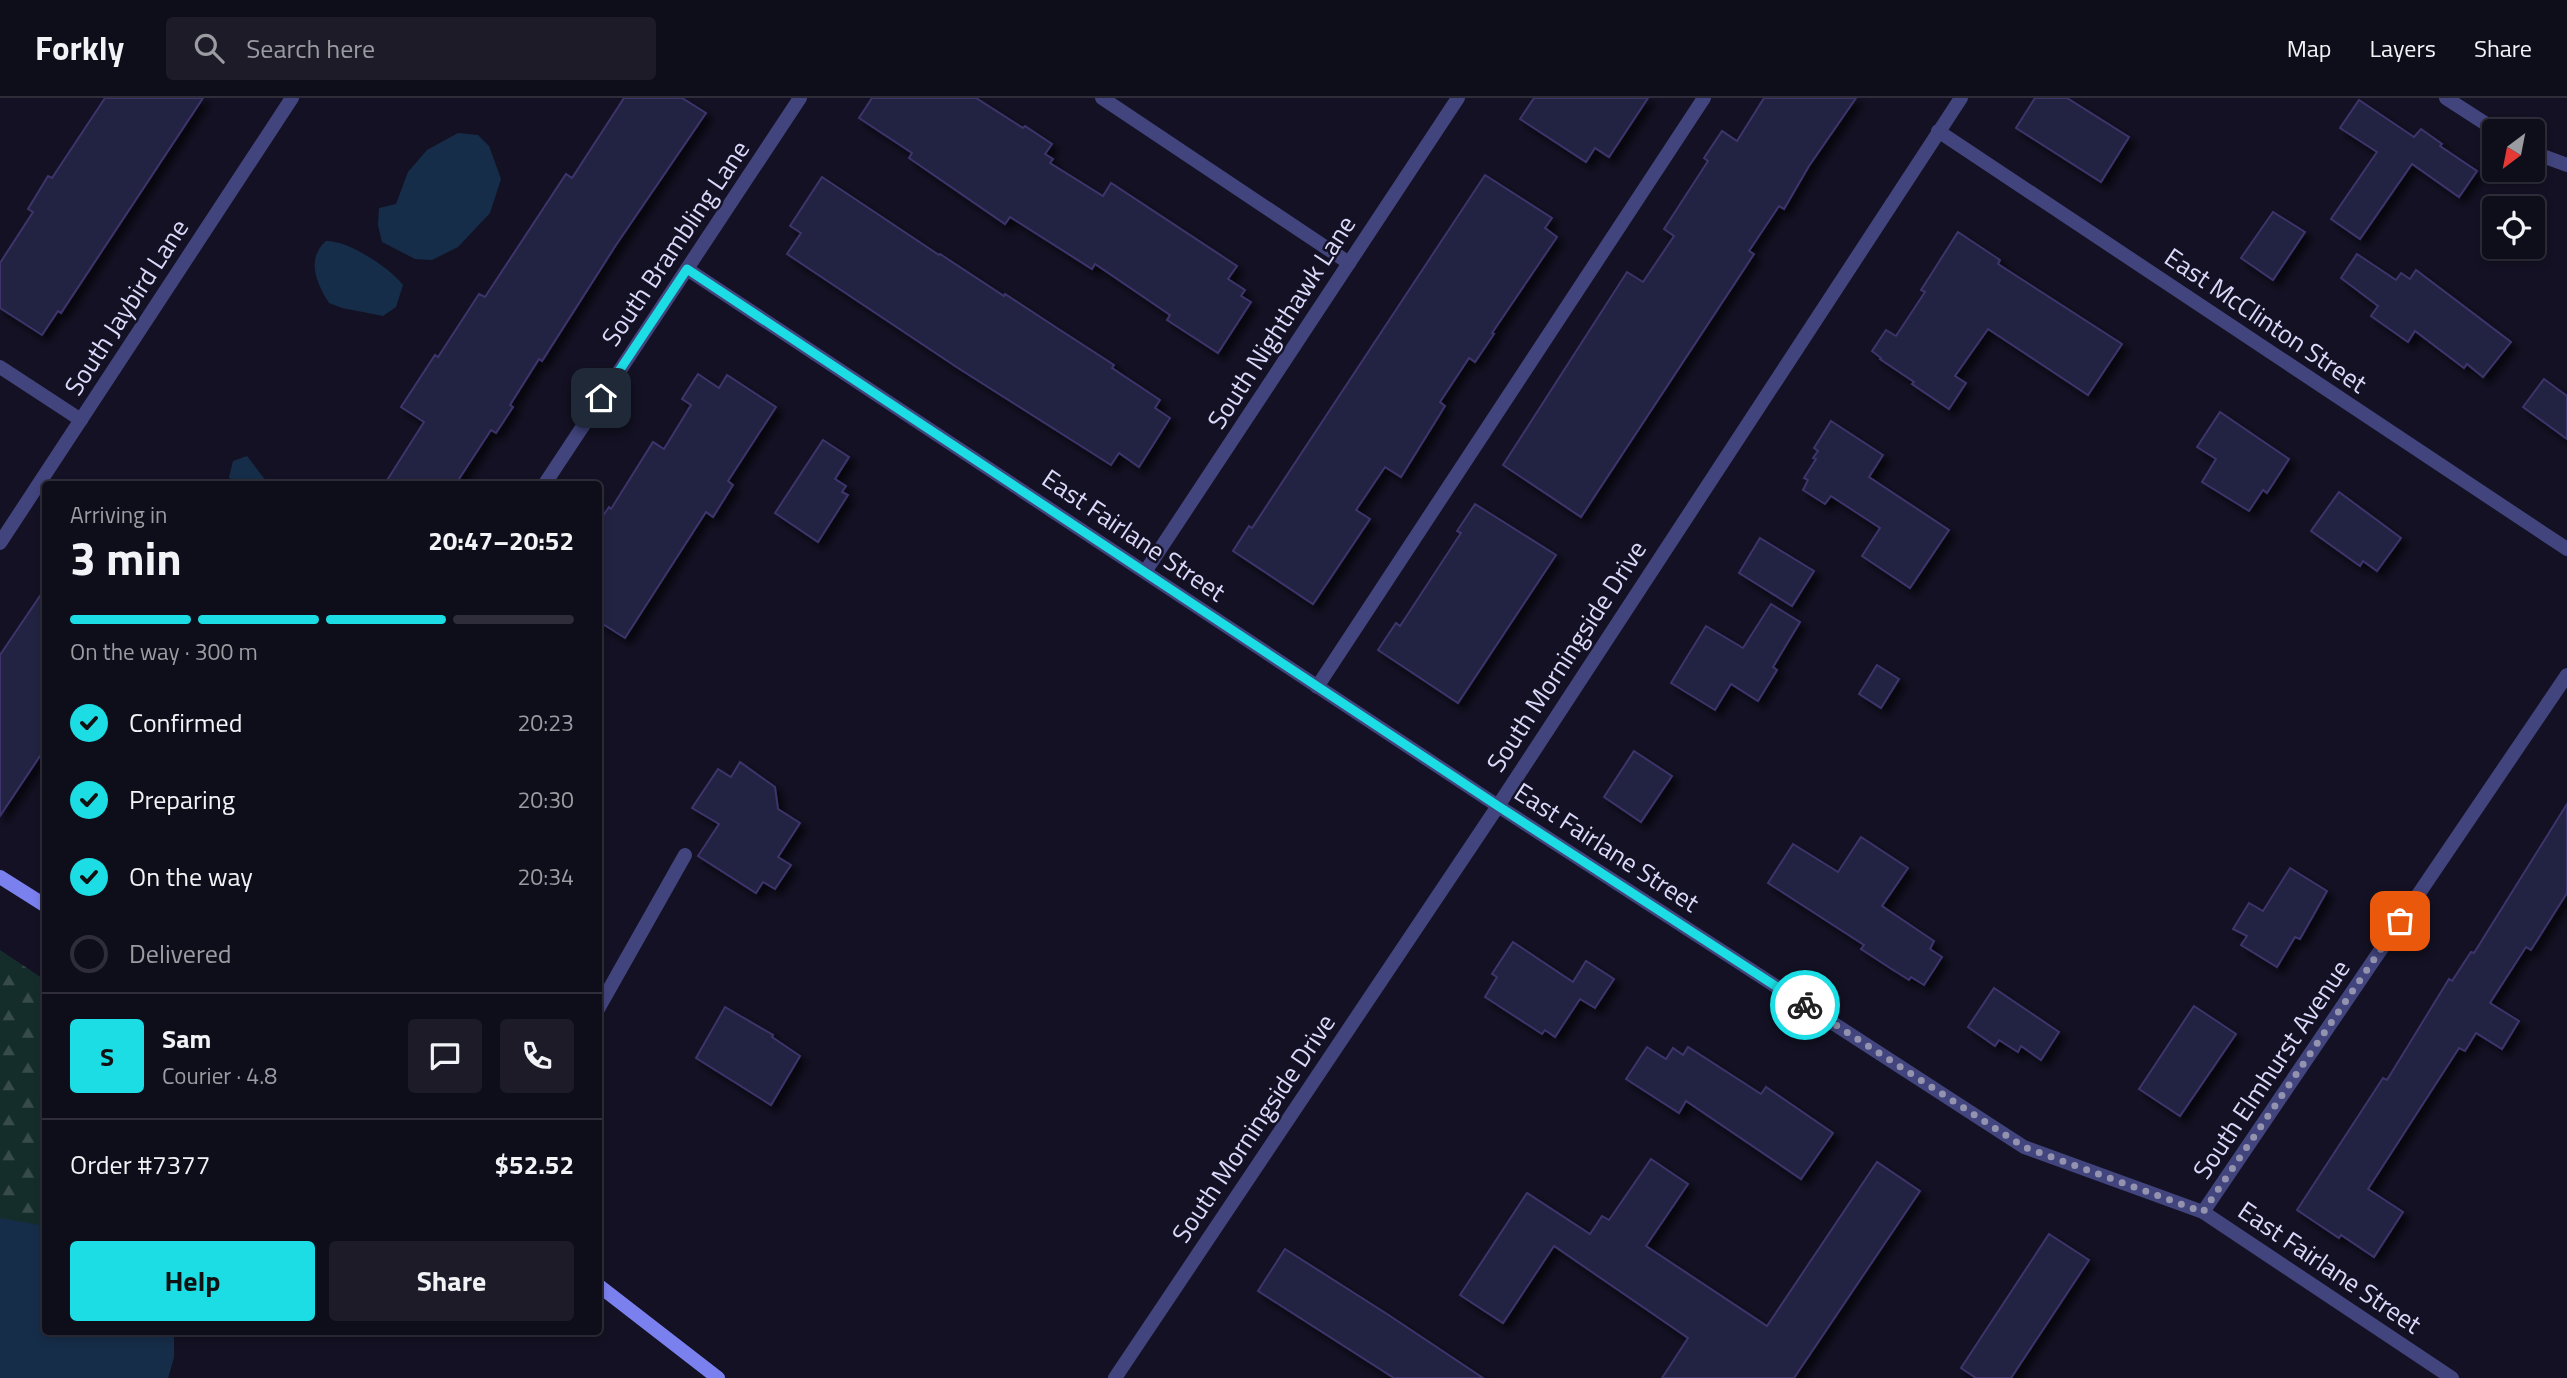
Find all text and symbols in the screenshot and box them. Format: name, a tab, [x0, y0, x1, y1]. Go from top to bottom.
search box	[166, 17, 656, 80]
text: Forkly	[35, 23, 124, 73]
icon: search	[190, 29, 228, 67]
text: Search here	[246, 29, 375, 68]
text: Map	[2287, 30, 2332, 66]
text: Layers	[2370, 30, 2436, 66]
text: Share	[2474, 30, 2532, 66]
north arrow	[2482, 119, 2544, 182]
map controls	[2482, 119, 2545, 259]
street label: South Brambling Lane	[591, 132, 759, 354]
button: locate	[2482, 196, 2545, 259]
street label: South Nighthawk Lane	[1197, 208, 1365, 436]
street label: South Jaybird Lane	[54, 211, 198, 403]
street label: East McClinton Street	[2157, 238, 2375, 402]
pin	[571, 368, 631, 428]
icon: home	[582, 379, 620, 417]
street label: East Fairlane Street	[1034, 459, 1234, 611]
text: Arriving in	[70, 497, 167, 532]
text: 20:47–20:52	[428, 521, 574, 560]
text: 3 min	[70, 523, 182, 593]
street label: South Morningside Drive	[1476, 533, 1656, 779]
text: On the way · 300 m	[70, 634, 258, 669]
text: Confirmed	[129, 703, 243, 742]
icon: check	[70, 704, 108, 742]
text: 20:23	[517, 705, 574, 740]
street label: East Fairlane Street	[1507, 772, 1707, 922]
text: Preparing	[129, 780, 235, 819]
icon: check	[70, 781, 108, 819]
text: 20:30	[517, 782, 574, 817]
text: On the way	[129, 857, 253, 896]
icon: check	[70, 858, 108, 896]
text: 20:34	[517, 859, 574, 894]
pin	[2370, 891, 2430, 951]
icon: bag	[2381, 902, 2419, 940]
text: Delivered	[129, 934, 232, 973]
street label: South Elmhurst Avenue	[2183, 951, 2359, 1187]
courier	[1770, 970, 1840, 1040]
icon: bike	[1786, 986, 1824, 1024]
street label: South Morningside Drive	[1162, 1006, 1344, 1250]
text: Sam	[162, 1019, 211, 1058]
button: chat	[408, 1019, 482, 1093]
button: phone	[500, 1019, 574, 1093]
text: S	[100, 1037, 114, 1076]
text: Courier · 4.8	[162, 1058, 277, 1093]
text: Order #7377	[70, 1145, 210, 1184]
text: $52.52	[495, 1145, 574, 1184]
street label: East Fairlane Street	[2230, 1191, 2430, 1343]
button: Help	[70, 1241, 315, 1321]
button: Share	[329, 1241, 574, 1321]

